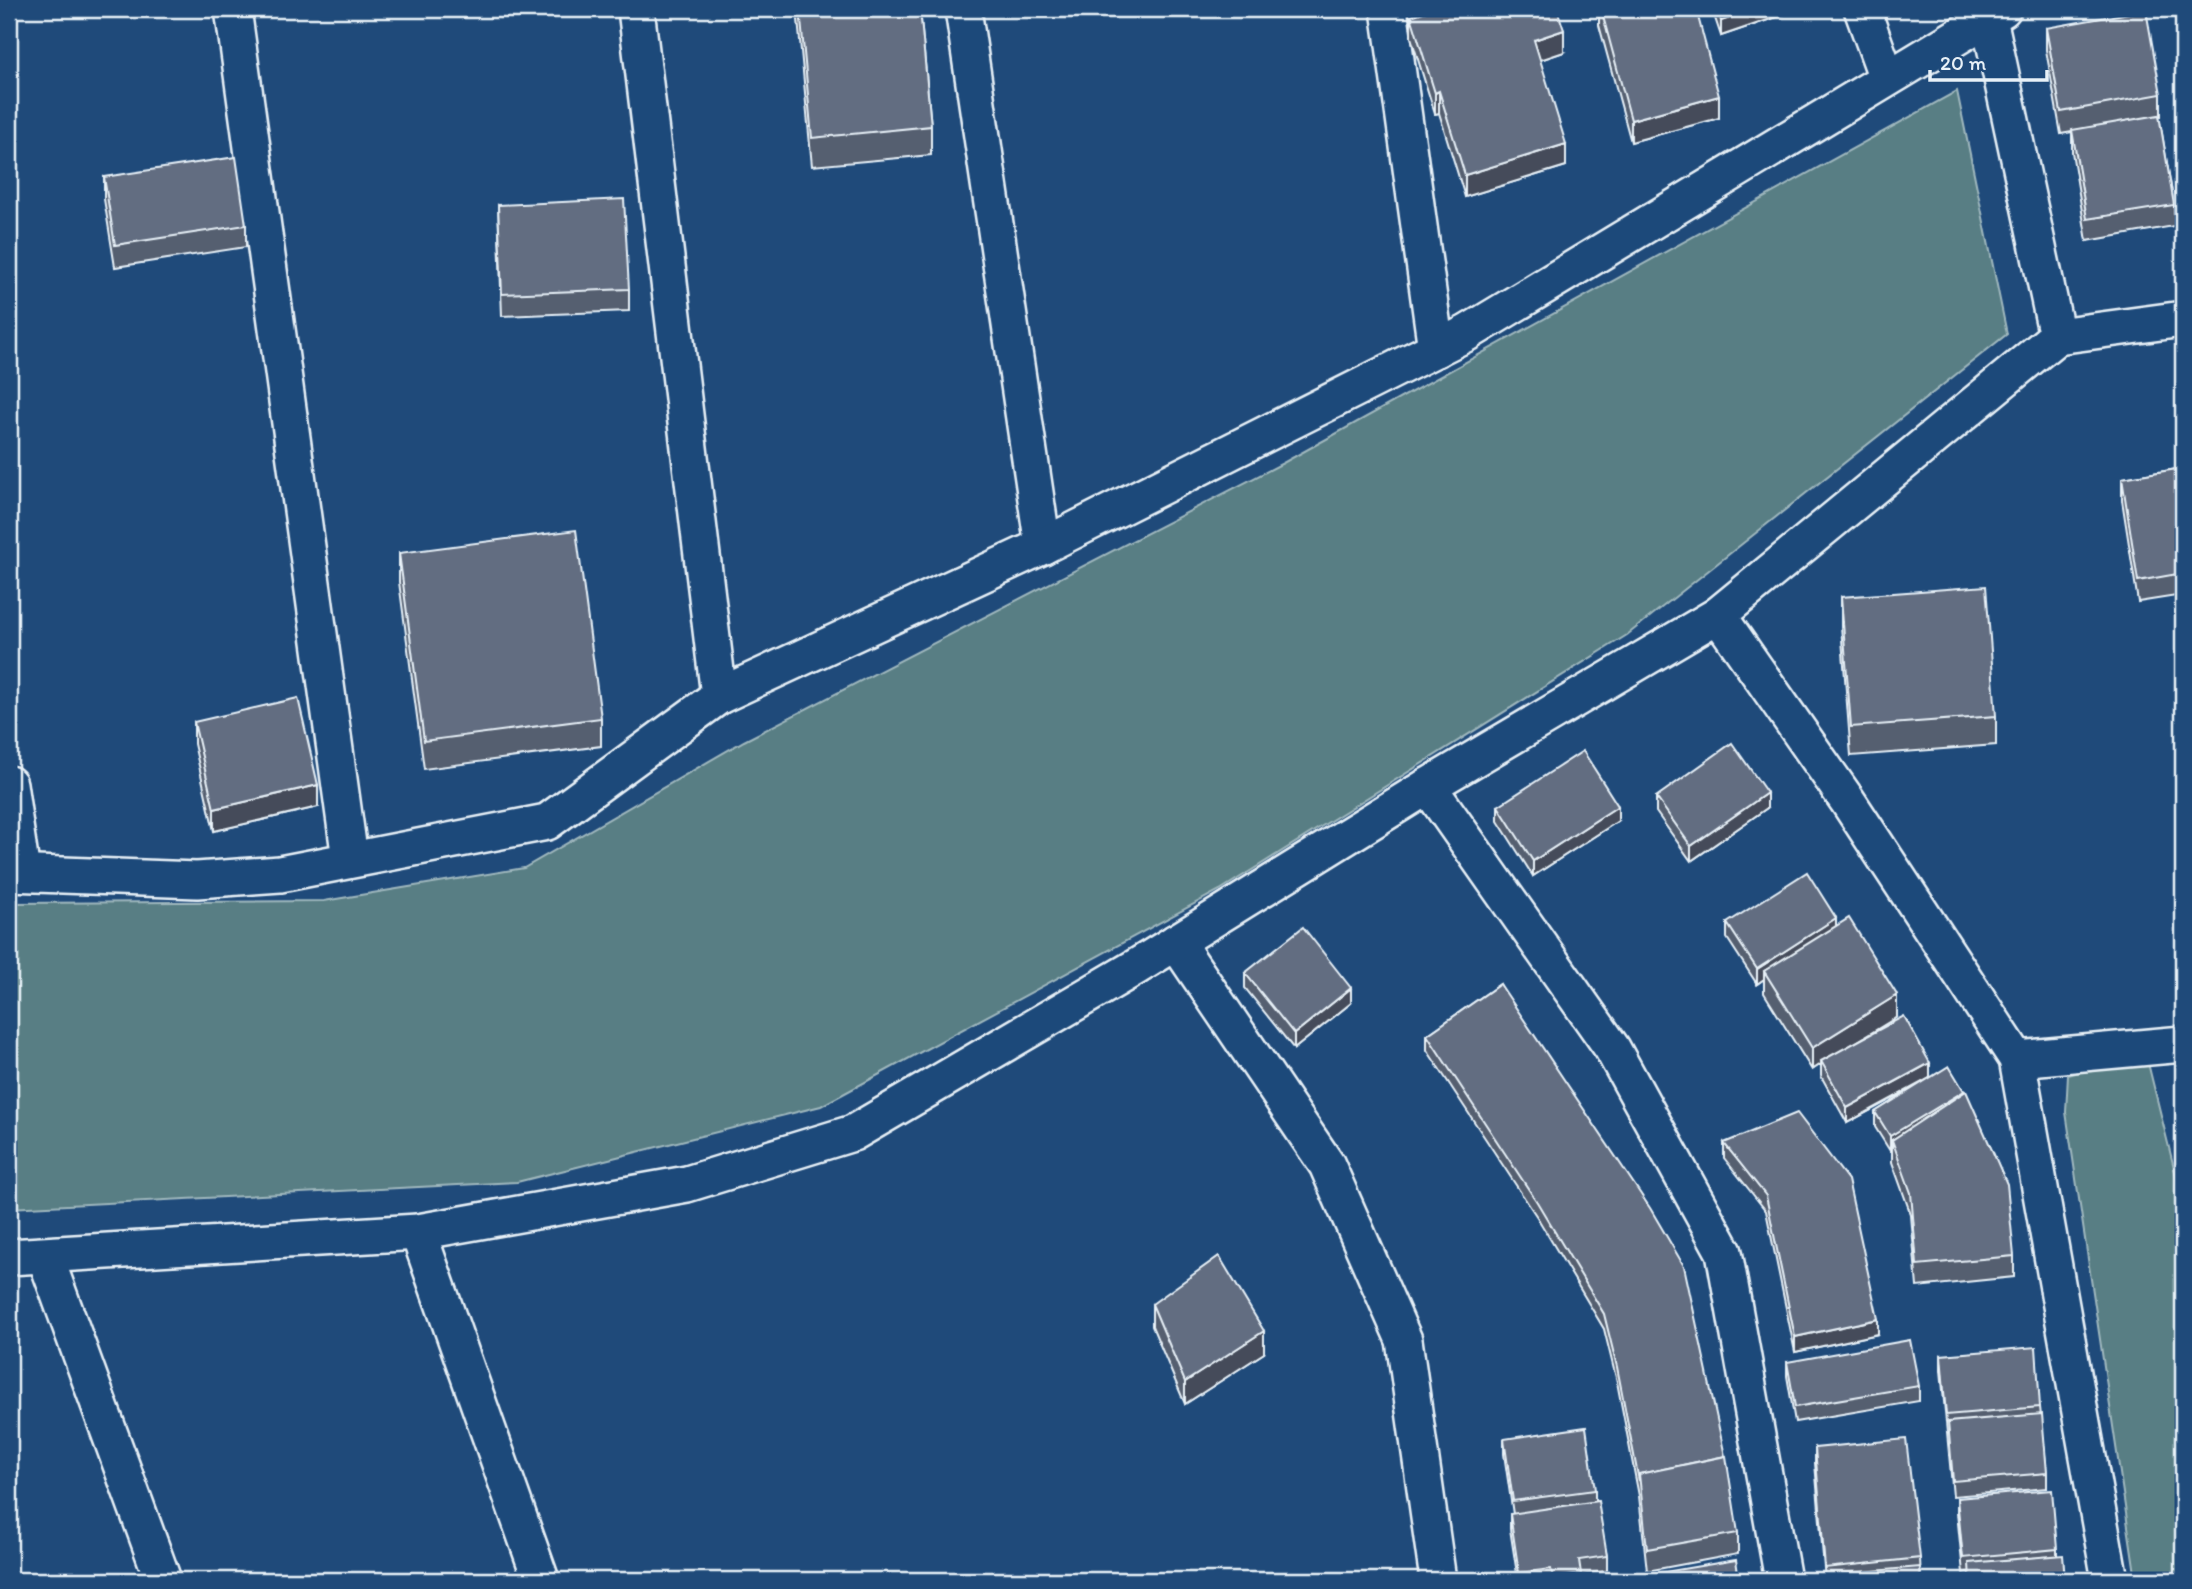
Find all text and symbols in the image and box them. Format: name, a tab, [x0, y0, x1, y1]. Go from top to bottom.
scale bar	[1930, 38, 2047, 82]
text: 20 m	[1940, 50, 1987, 75]

